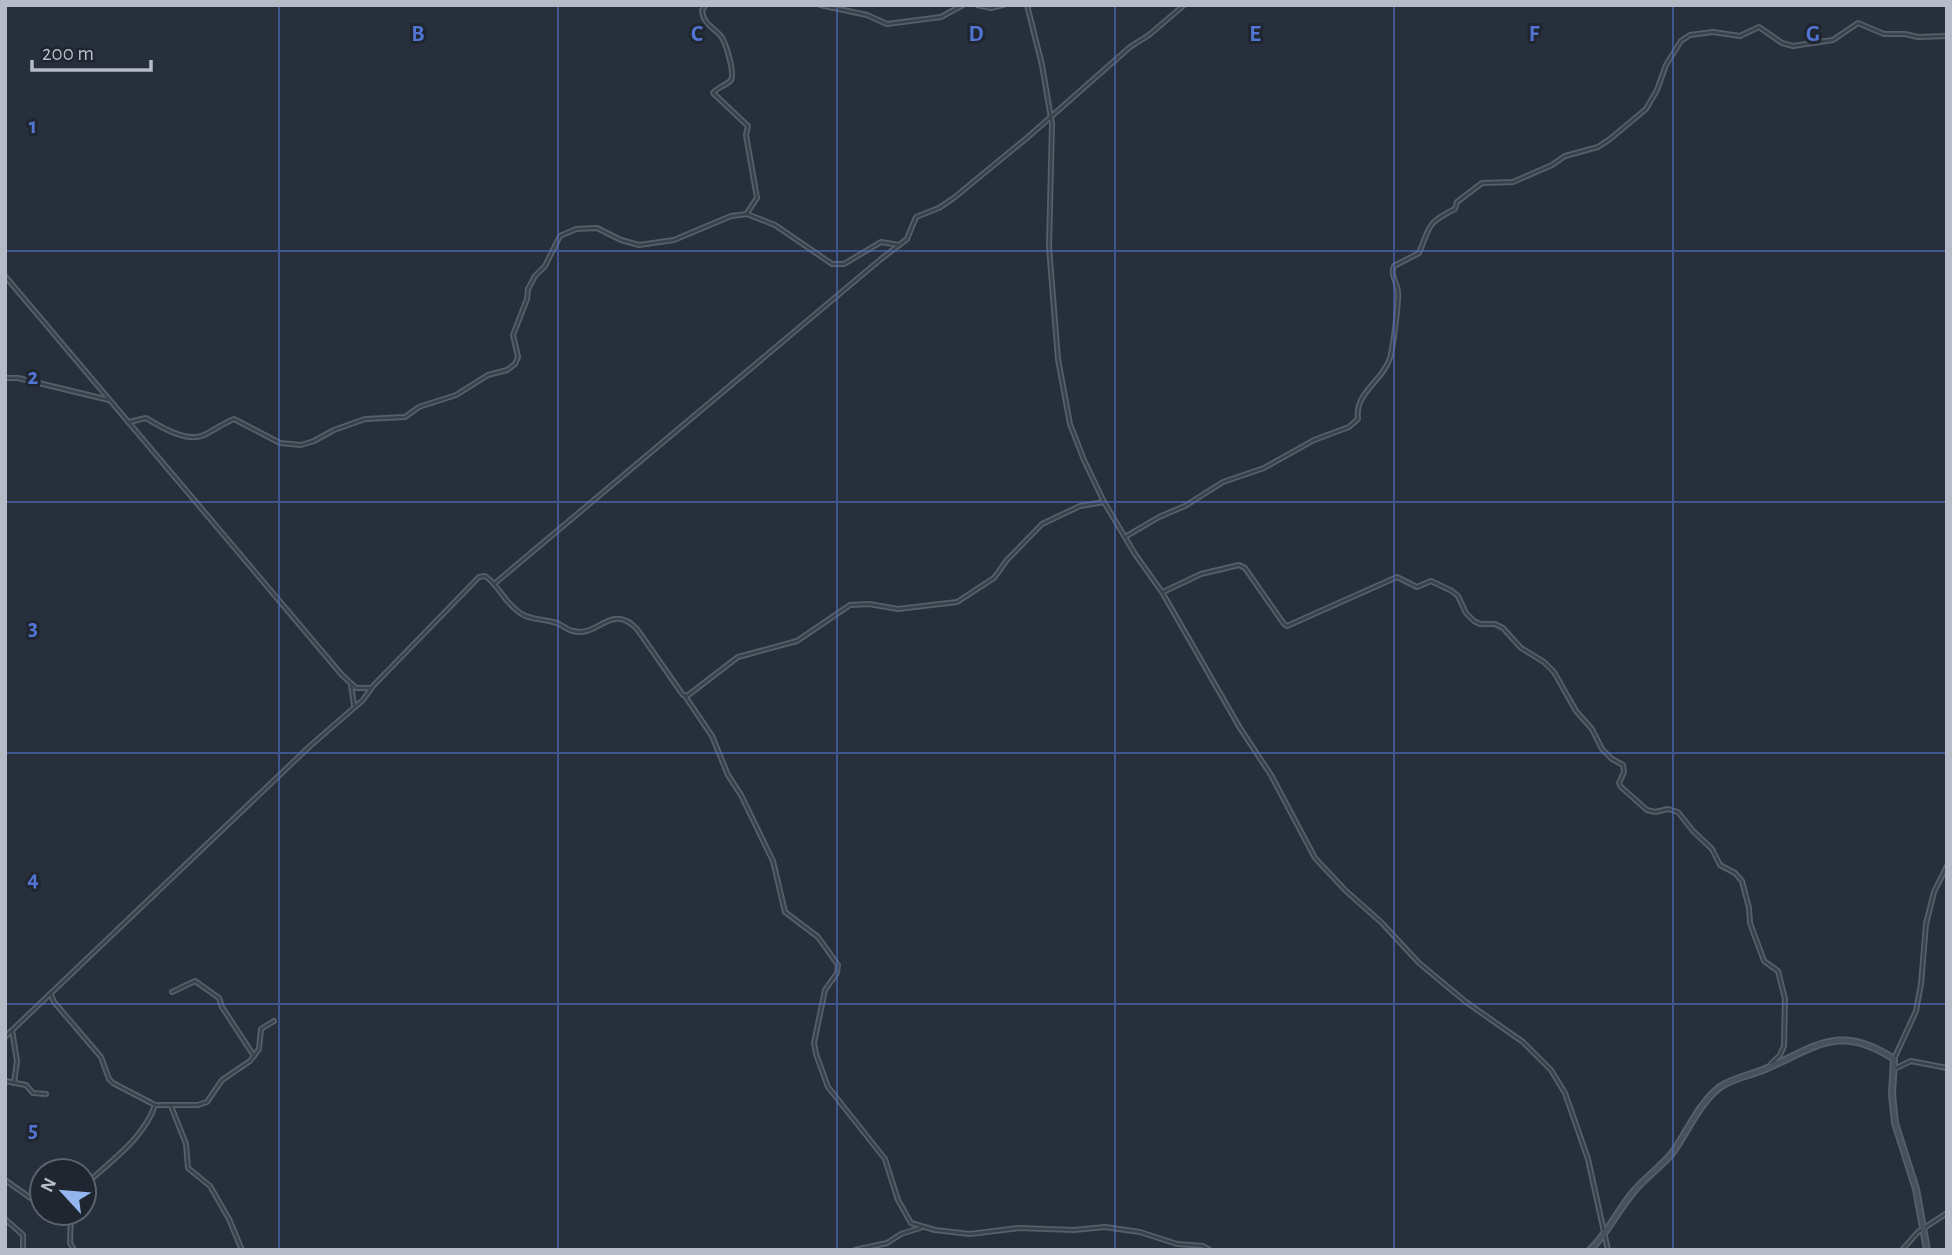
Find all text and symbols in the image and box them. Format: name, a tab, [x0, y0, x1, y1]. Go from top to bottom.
text: B	[411, 23, 425, 46]
text: C	[691, 23, 703, 46]
text: D	[968, 23, 984, 46]
text: E	[1249, 23, 1261, 46]
text: F	[1529, 23, 1540, 46]
text: G	[1806, 23, 1820, 46]
scale bar	[32, 28, 150, 72]
text: 200 m	[42, 43, 94, 64]
text: 1	[29, 115, 37, 138]
text: 2	[28, 366, 39, 389]
text: 3	[28, 617, 38, 640]
text: 4	[27, 868, 39, 891]
text: 5	[28, 1119, 38, 1142]
north arrow	[28, 1157, 98, 1227]
text: N	[38, 1175, 61, 1195]

